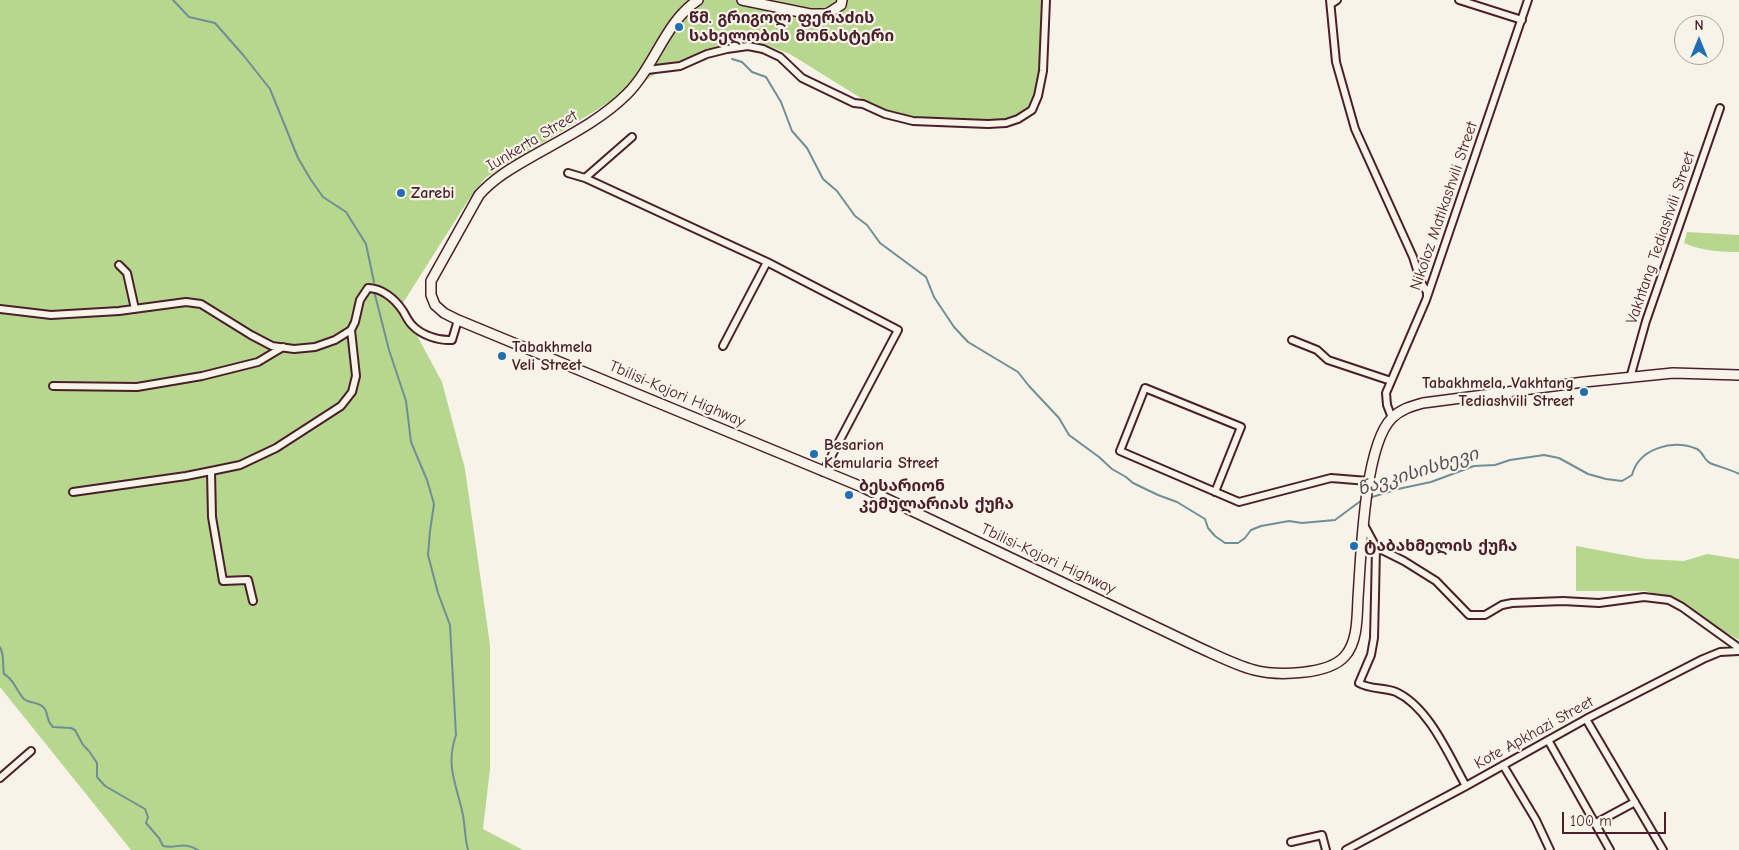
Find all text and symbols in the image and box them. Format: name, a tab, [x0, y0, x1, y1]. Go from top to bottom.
place label: წმ. გრიგოლ ფერაძის სახელობის მონასტერი	[689, 8, 894, 46]
north arrow	[1674, 15, 1724, 65]
text: N	[1694, 17, 1704, 34]
marker: წმ. გრიგოლ ფერაძის სახელობის მონასტერი	[673, 21, 685, 33]
street label: Iunkerta Street	[483, 106, 581, 176]
street label: Nikoloz Matikashvili Street	[1406, 119, 1482, 293]
street label: Vakhtang Tediashvili Street	[1622, 149, 1700, 327]
place label: Zarebi	[411, 183, 454, 203]
marker: Zarebi	[395, 187, 407, 199]
place label: Tabakhmela Veli Street	[512, 337, 592, 375]
marker: Tabakhmela Veli Street	[496, 350, 508, 362]
street label: Tbilisi-Kojori Highway	[606, 357, 748, 431]
place label: Tabakhmela, Vakhtang Tediashvili Street	[1422, 373, 1574, 411]
marker: Tabakhmela, Vakhtang Tediashvili Street	[1578, 386, 1590, 398]
place label: Besarion Kemularia Street	[824, 435, 939, 473]
water label: წავკისისხევი	[1355, 443, 1481, 501]
marker: Besarion Kemularia Street	[808, 448, 820, 460]
place label: ბესარიონ კემულარიას ქუჩა	[859, 476, 1014, 514]
marker: ბესარიონ კემულარიას ქუჩა	[843, 489, 855, 501]
street label: Tbilisi-Kojori Highway	[978, 519, 1118, 599]
place label: ტაბახმელის ქუჩა	[1364, 536, 1517, 556]
marker: ტაბახმელის ქუჩა	[1348, 540, 1360, 552]
street label: Kote Apkhazi Street	[1471, 692, 1597, 774]
scale bar	[1564, 802, 1668, 834]
text: 100 m	[1570, 812, 1612, 830]

